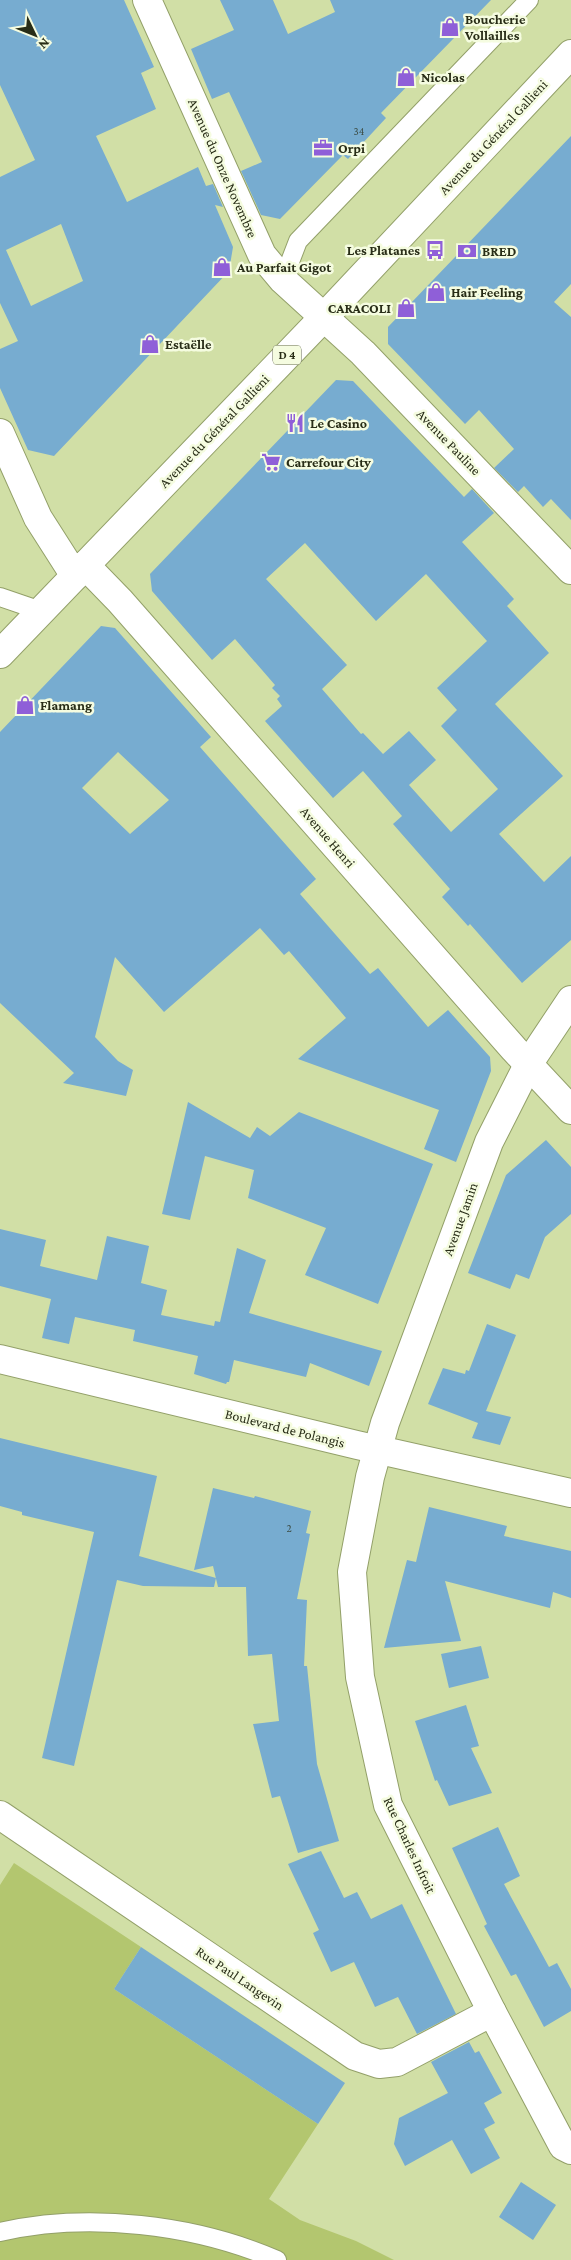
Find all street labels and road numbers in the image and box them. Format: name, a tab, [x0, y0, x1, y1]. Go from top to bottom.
street label: Avenue du Général Gallieni	[436, 76, 551, 198]
street label: Avenue du Onze Novembre	[185, 96, 261, 240]
road number: D 4	[273, 346, 301, 364]
street label: Avenue du Général Gallieni	[156, 371, 272, 491]
street label: Avenue Pauline	[414, 406, 484, 478]
street label: Avenue Henri	[297, 803, 359, 871]
street label: Avenue Jamin	[439, 1180, 481, 1258]
street label: Boulevard de Polangis	[223, 1405, 347, 1451]
street label: Rue Charles Infroit	[381, 1794, 440, 1896]
street label: Rue Paul Langevin	[193, 1943, 287, 2014]

